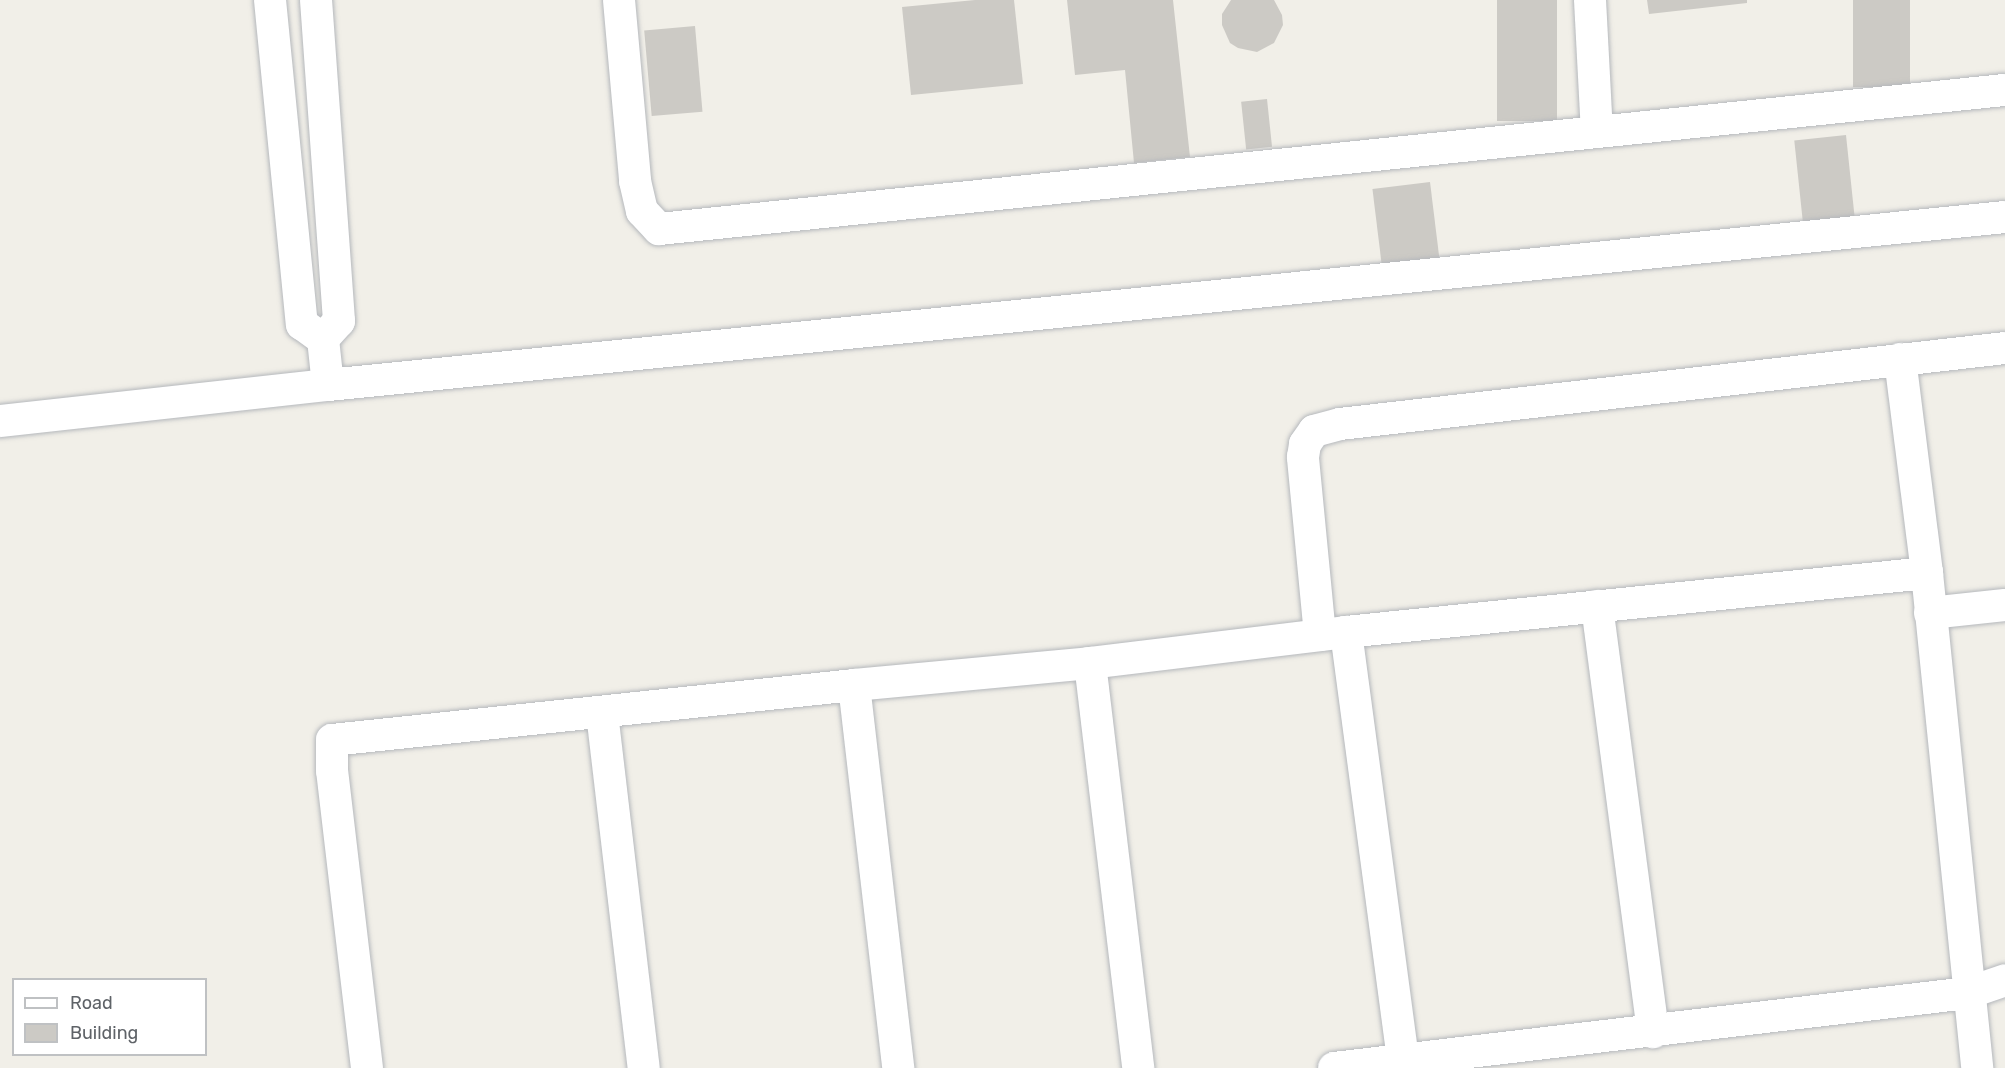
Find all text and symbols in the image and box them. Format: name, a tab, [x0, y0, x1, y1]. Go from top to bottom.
legend	[12, 978, 207, 1056]
text: Road	[70, 992, 113, 1014]
text: Building	[70, 1022, 138, 1044]

